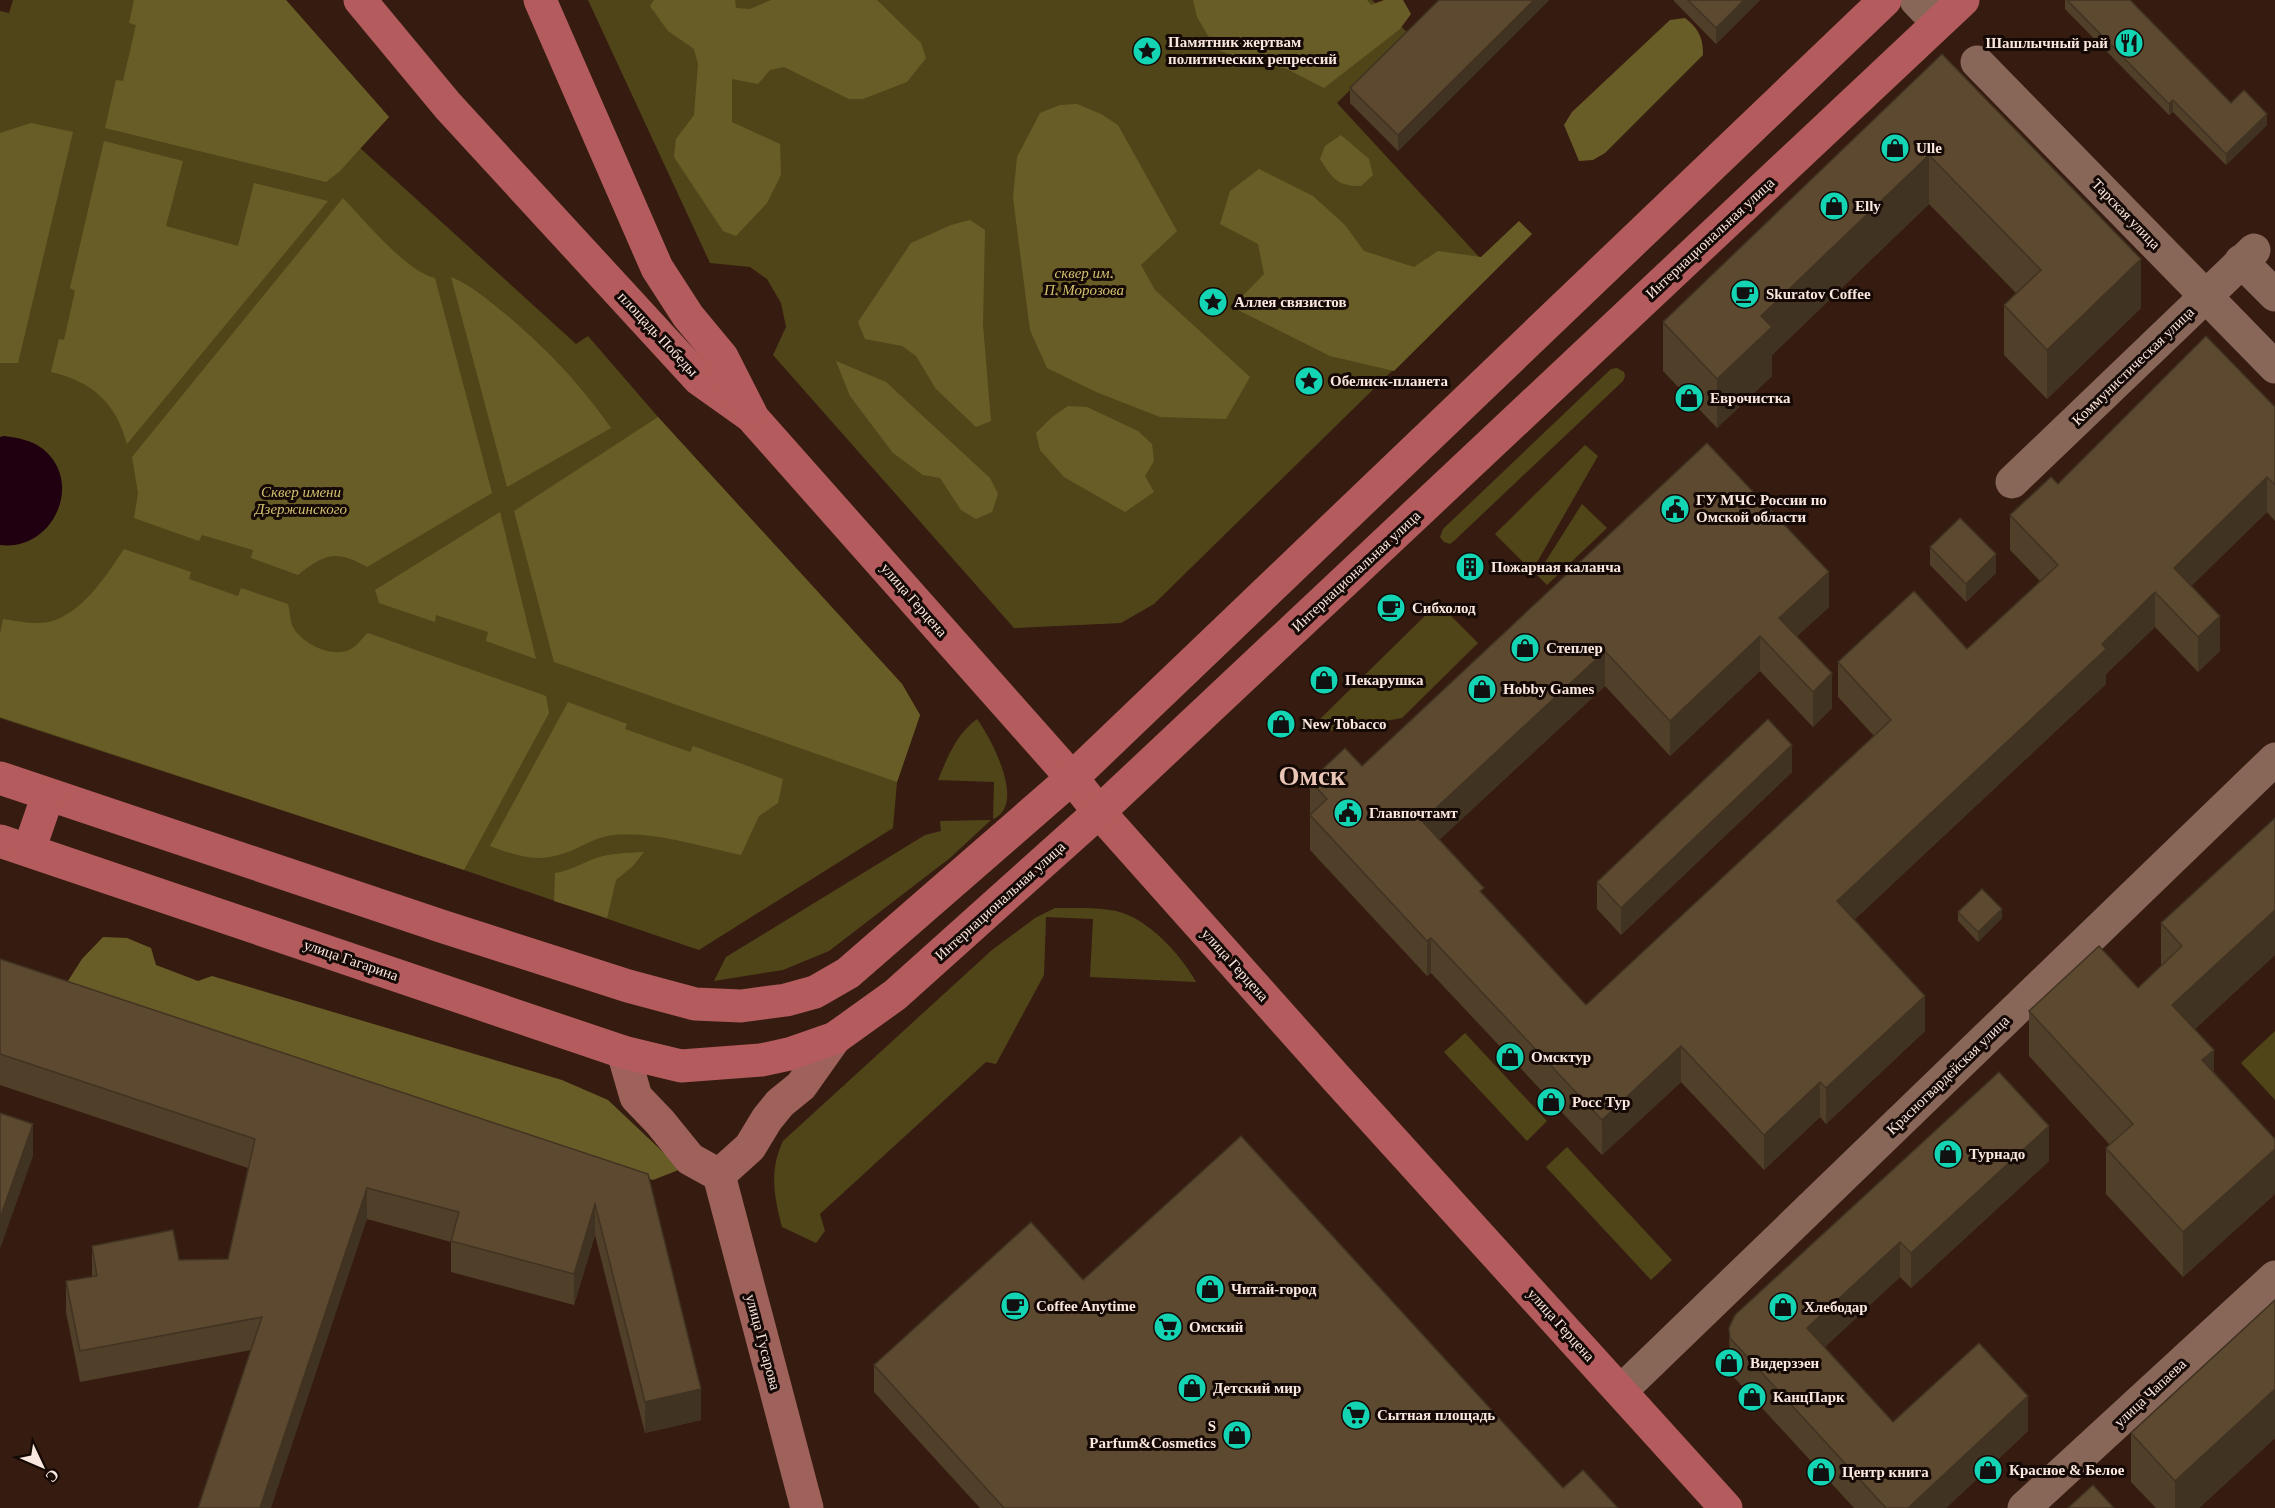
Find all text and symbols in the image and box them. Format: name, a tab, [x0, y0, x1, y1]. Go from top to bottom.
restaurant icon: Шашлычный рай	[2113, 27, 2145, 59]
place label: Памятник жертвам политических репрессий	[1168, 34, 1337, 67]
place icon: Памятник жертвам политических репрессий	[1131, 35, 1163, 67]
place label: Шашлычный рай	[1986, 35, 2108, 51]
shop icon: Ulle	[1879, 132, 1911, 164]
place label: Ulle	[1916, 140, 1942, 156]
street label: Интернациональная улица	[1643, 174, 1778, 302]
street label: Тарская улица	[2089, 176, 2164, 253]
shop icon: Elly	[1818, 190, 1850, 222]
place label: Elly	[1855, 198, 1881, 214]
park label: сквер им. П. Морозова	[1043, 265, 1124, 298]
cafe icon: Skuratov Coffee	[1729, 278, 1761, 310]
place icon: Аллея связистов	[1197, 286, 1229, 318]
place label: Skuratov Coffee	[1766, 286, 1871, 302]
street label: площадь Победы	[615, 289, 701, 379]
place label: Аллея связистов	[1234, 294, 1347, 310]
street label: Коммунистическая улица	[2069, 303, 2197, 428]
place icon: Обелиск-планета	[1293, 365, 1325, 397]
place label: Обелиск-планета	[1330, 373, 1448, 389]
shop icon: Еврочистка	[1673, 382, 1705, 414]
place label: Еврочистка	[1710, 390, 1791, 406]
park label: Сквер имени Дзержинского	[253, 484, 348, 517]
place label: ГУ МЧС России по Омской области	[1696, 492, 1827, 525]
public building icon: ГУ МЧС России по Омской области	[1659, 493, 1691, 525]
street label: Интернациональная улица	[1289, 507, 1424, 635]
building icon: Пожарная каланча	[1454, 551, 1486, 583]
place label: Пожарная каланча	[1491, 559, 1622, 575]
street label: улица Герцена	[878, 560, 950, 640]
cafe icon: Сибхолод	[1375, 592, 1407, 624]
place label: Сибхолод	[1412, 600, 1476, 616]
shop icon: Степлер	[1509, 632, 1541, 664]
place label: Степлер	[1546, 640, 1603, 656]
shop icon: Пекарушка	[1308, 664, 1340, 696]
place label: Пекарушка	[1345, 672, 1424, 688]
shop icon: Hobby Games	[1466, 673, 1498, 705]
place label: Hobby Games	[1503, 681, 1594, 697]
shop icon: New Tobacco	[1265, 708, 1297, 740]
place label: New Tobacco	[1302, 716, 1387, 732]
district label: Омск	[1279, 761, 1346, 791]
public building icon: Главпочтамт	[1332, 797, 1364, 829]
place label: Главпочтамт	[1369, 805, 1458, 821]
street label: Интернациональная улица	[932, 838, 1069, 964]
street label: улица Герцена	[1198, 926, 1272, 1005]
street label: улица Гагарина	[302, 936, 401, 984]
street label: Красногвардейская улица	[1884, 1012, 2013, 1138]
shop icon: Омсктур	[1494, 1041, 1526, 1073]
place label: Омсктур	[1531, 1049, 1591, 1065]
shop icon: Росс Тур	[1535, 1086, 1567, 1118]
place label: Росс Тур	[1572, 1094, 1630, 1110]
shop icon: Турнадо	[1932, 1138, 1964, 1170]
place label: Турнадо	[1969, 1146, 2025, 1162]
shop icon: Читай-город	[1194, 1273, 1226, 1305]
place label: Читай-город	[1231, 1281, 1317, 1297]
street label: улица Герцена	[1524, 1286, 1598, 1365]
cafe icon: Coffee Anytime	[999, 1290, 1031, 1322]
shop icon: Хлебодар	[1767, 1291, 1799, 1323]
street label: улица Гусарова	[743, 1292, 784, 1392]
place label: Coffee Anytime	[1036, 1298, 1136, 1314]
place label: Хлебодар	[1804, 1299, 1868, 1315]
supermarket icon: Омский	[1152, 1311, 1184, 1343]
place label: Омский	[1189, 1319, 1244, 1335]
shop icon: Видерзэен	[1713, 1347, 1745, 1379]
place label: Видерзэен	[1750, 1355, 1820, 1371]
street label: улица Чапаева	[2111, 1356, 2189, 1430]
shop icon: Детский мир	[1176, 1372, 1208, 1404]
place label: Детский мир	[1213, 1380, 1301, 1396]
shop icon: КанцПарк	[1736, 1381, 1768, 1413]
place label: КанцПарк	[1773, 1389, 1845, 1405]
supermarket icon: Сытная площадь	[1340, 1399, 1372, 1431]
place label: Сытная площадь	[1377, 1407, 1495, 1423]
place label: S Parfum&Cosmetics	[1089, 1418, 1216, 1451]
shop icon: S Parfum&Cosmetics	[1221, 1419, 1253, 1451]
north arrow	[12, 1436, 72, 1496]
shop icon: Красное & Белое	[1972, 1454, 2004, 1486]
shop icon: Центр книга	[1805, 1456, 1837, 1488]
place label: Красное & Белое	[2009, 1462, 2125, 1478]
place label: Центр книга	[1842, 1464, 1929, 1480]
text: С	[42, 1466, 63, 1486]

